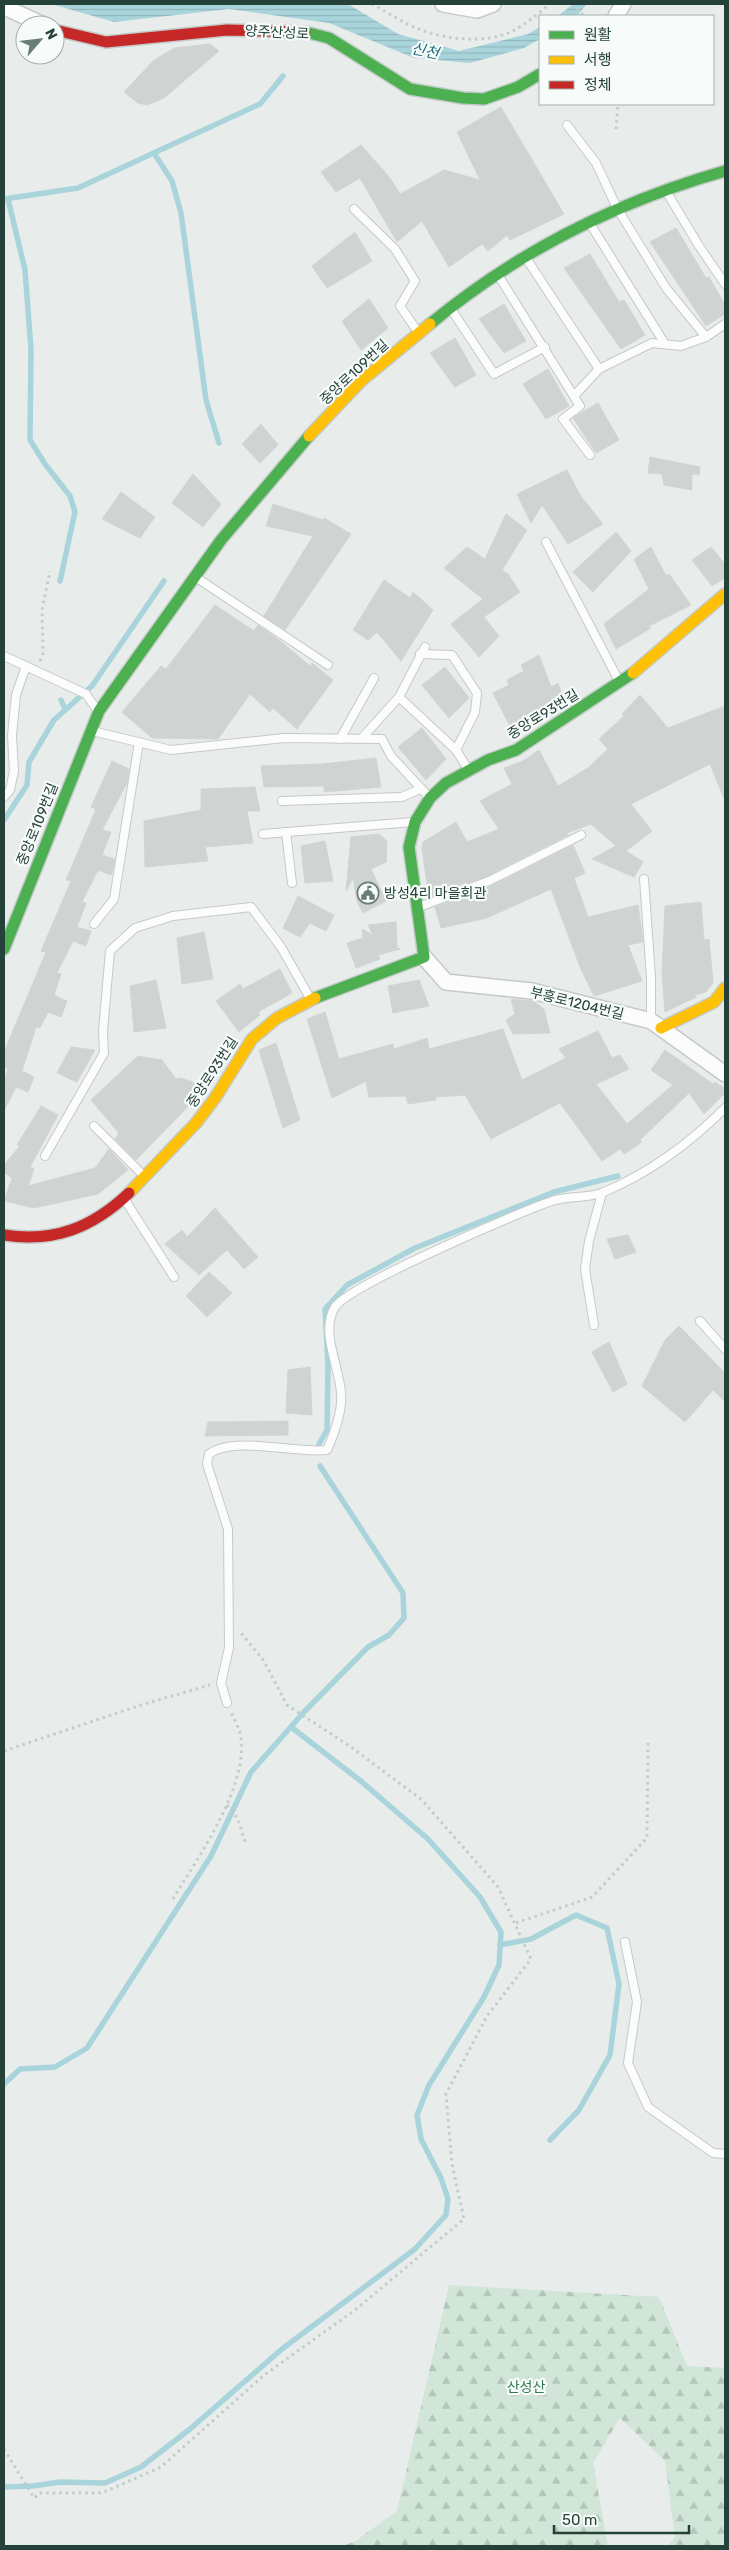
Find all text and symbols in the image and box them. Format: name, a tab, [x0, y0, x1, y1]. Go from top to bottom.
north arrow	[15, 15, 65, 65]
legend	[539, 15, 714, 105]
street label: 양주산성로	[244, 22, 310, 43]
text: N	[41, 26, 61, 43]
text: 원활	[584, 26, 612, 44]
water label: 신천	[410, 39, 443, 63]
text: 서행	[584, 51, 612, 69]
text: 정체	[584, 76, 612, 94]
street label: 중앙로109번길	[317, 336, 392, 408]
street label: 중앙로93번길	[504, 686, 582, 743]
street label: 중앙로109번길	[13, 780, 62, 868]
public building icon: 방성4리 마을회관	[356, 881, 380, 905]
place label: 방성4리 마을회관	[384, 885, 486, 902]
street label: 부흥로1204번길	[528, 984, 626, 1023]
street label: 중앙로93번길	[183, 1034, 242, 1111]
park label: 산성산	[507, 2379, 545, 2396]
scale bar	[554, 2502, 689, 2534]
text: 50 m	[562, 2511, 597, 2529]

